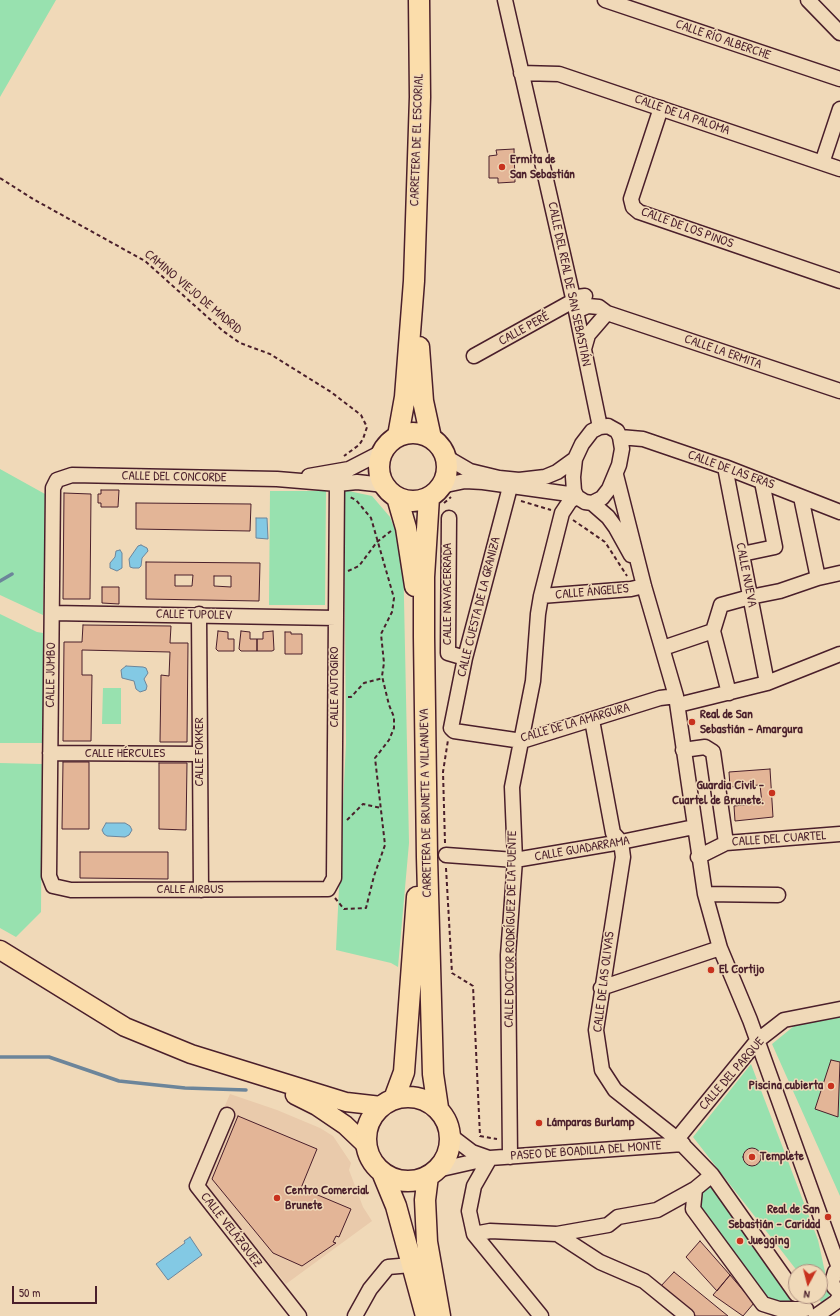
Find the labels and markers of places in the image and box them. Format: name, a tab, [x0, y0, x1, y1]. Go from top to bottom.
place label: Ermita de San Sebastián	[510, 152, 575, 183]
marker: Ermita de San Sebastián	[497, 162, 507, 172]
place label: Real de San Sebastián - Amargura	[700, 707, 803, 738]
marker: Real de San Sebastián - Amargura	[687, 717, 697, 727]
place label: Guardia Civil - Cuartel de Brunete.	[672, 778, 764, 809]
marker: Guardia Civil - Cuartel de Brunete.	[767, 788, 777, 798]
place label: El Cortijo	[719, 962, 764, 978]
marker: El Cortijo	[706, 965, 716, 975]
place label: Piscina cubierta	[749, 1078, 823, 1094]
marker: Piscina cubierta	[826, 1081, 836, 1091]
place label: Lámparas Burlamp	[547, 1115, 634, 1131]
marker: Lámparas Burlamp	[534, 1118, 544, 1128]
place label: Templete	[760, 1149, 804, 1165]
marker: Templete	[747, 1152, 757, 1162]
place label: Centro Comercial Brunete	[285, 1183, 369, 1214]
marker: Centro Comercial Brunete	[272, 1193, 282, 1203]
place label: Real de San Sebastián - Caridad	[728, 1202, 820, 1233]
marker: Real de San Sebastián - Caridad	[823, 1212, 833, 1222]
place label: Juegging	[748, 1233, 789, 1249]
marker: Juegging	[735, 1236, 745, 1246]

